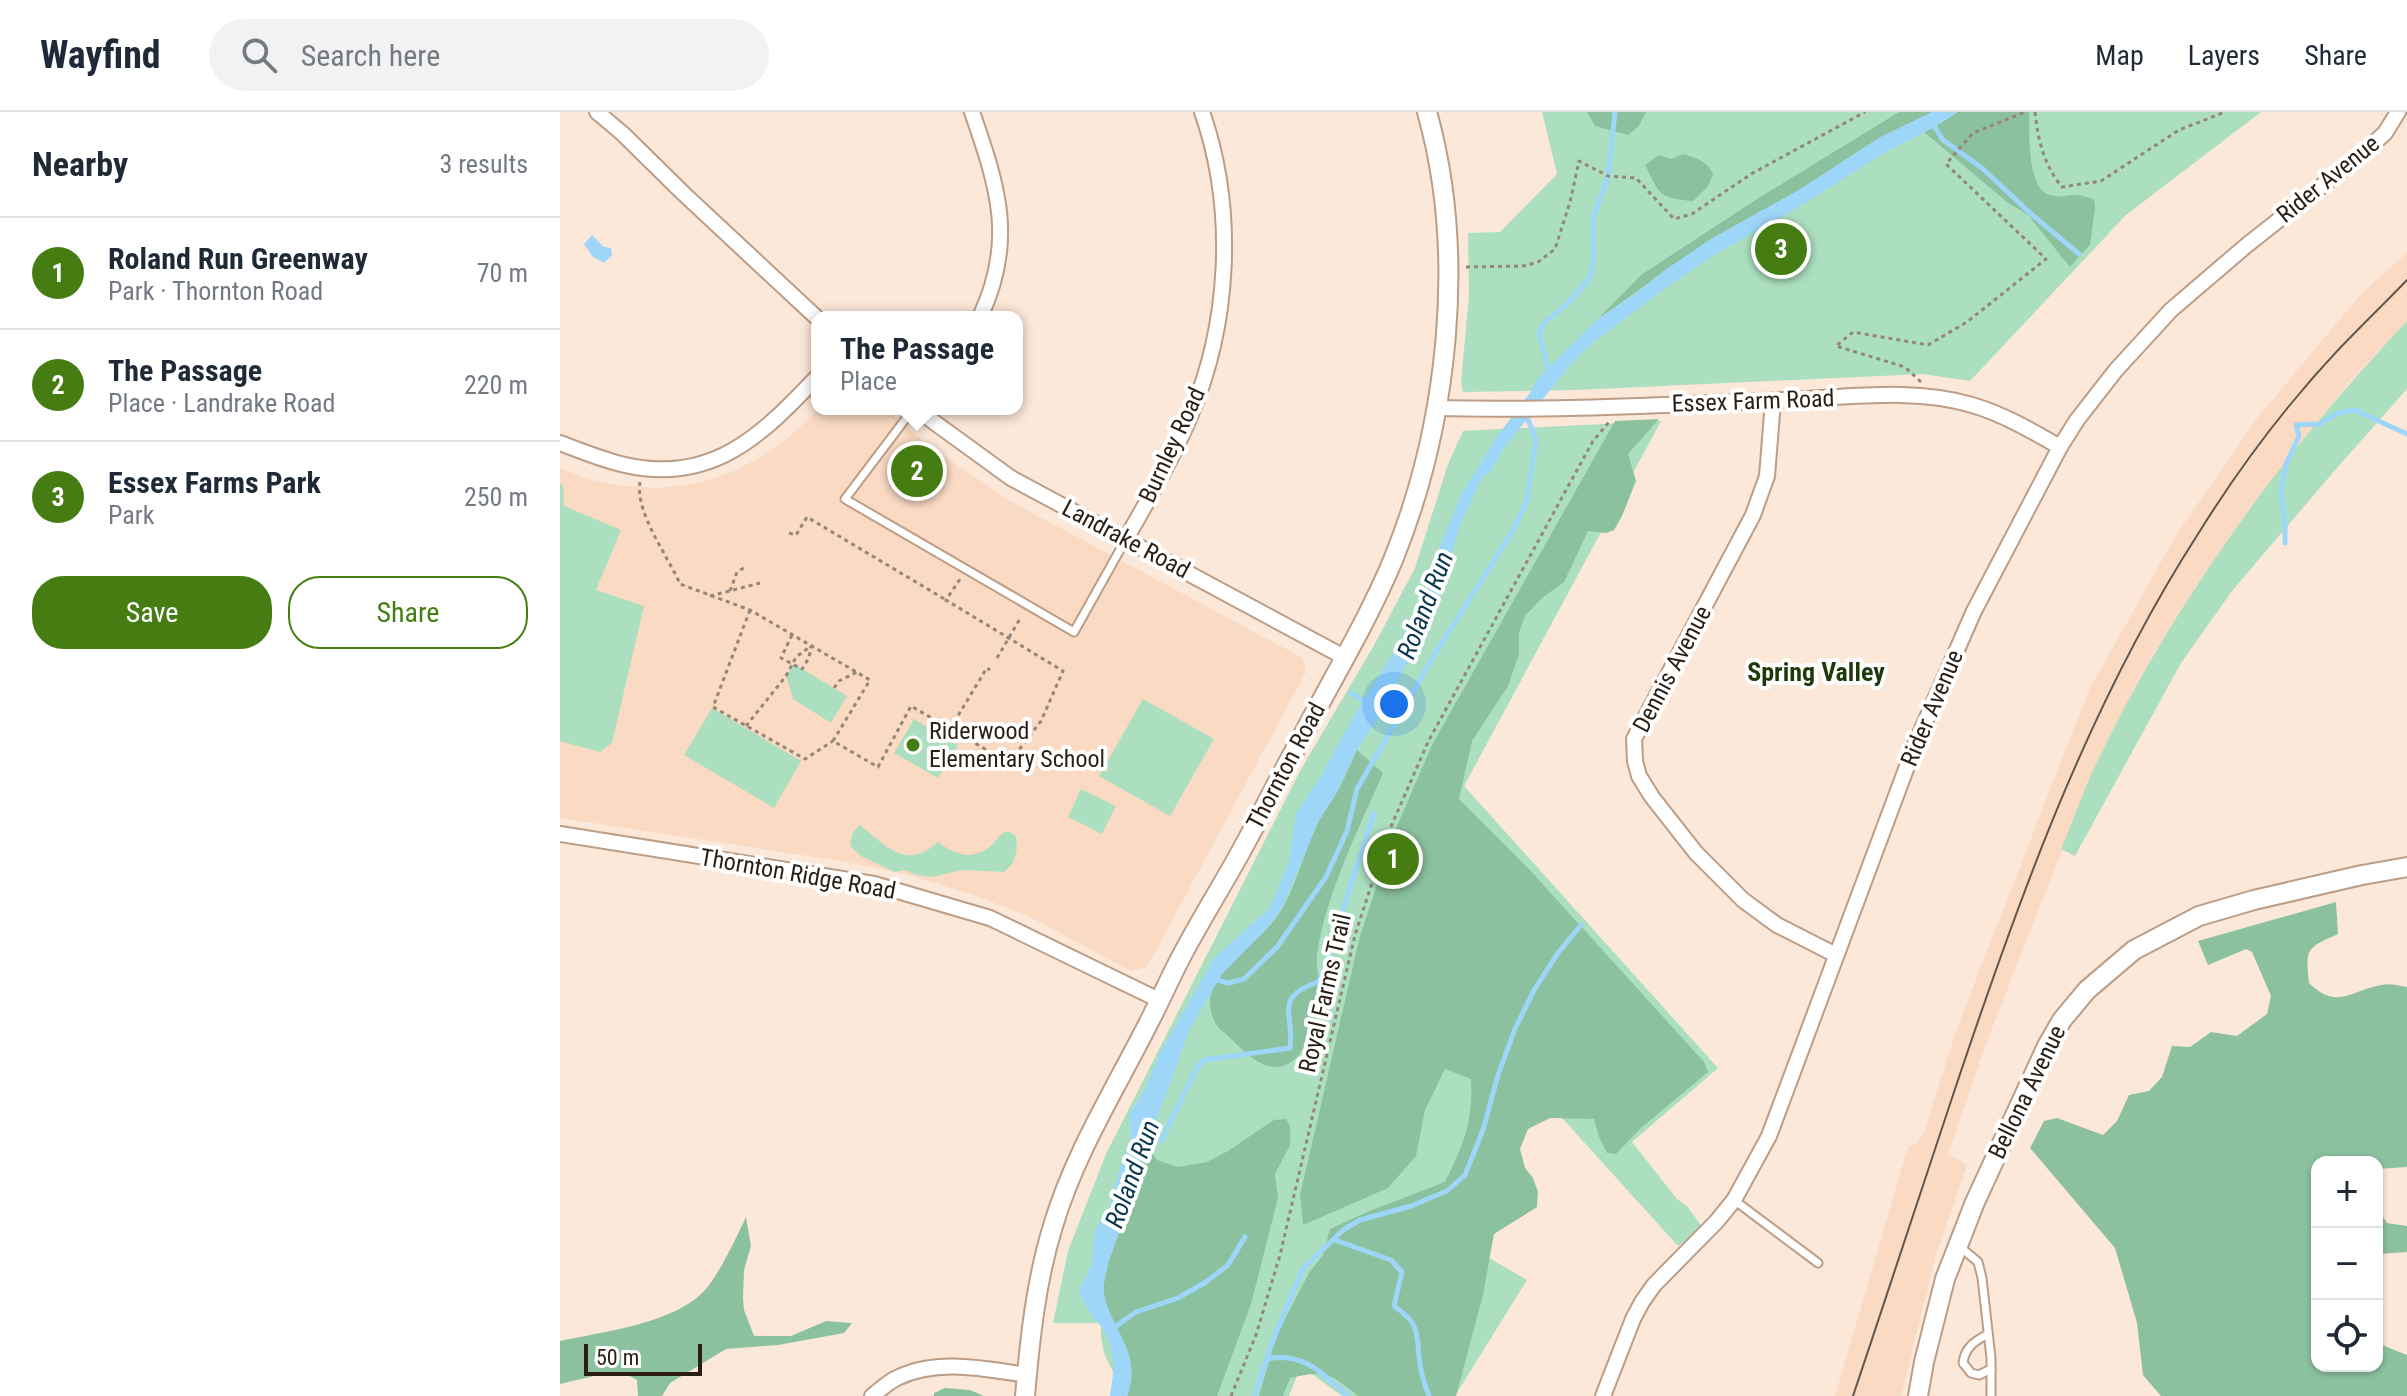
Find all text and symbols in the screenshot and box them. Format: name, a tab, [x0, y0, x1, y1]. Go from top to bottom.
search box	[209, 19, 769, 91]
text: Wayfind	[40, 33, 161, 77]
icon: search	[237, 33, 281, 77]
text: Search here	[301, 38, 440, 73]
text: Map	[2095, 39, 2144, 72]
text: Layers	[2188, 39, 2260, 72]
text: Share	[2304, 39, 2367, 72]
street label: Rider Avenue	[2271, 129, 2385, 229]
text: Nearby	[32, 144, 128, 184]
text: 3 results	[439, 149, 528, 179]
pin: 3	[1755, 219, 1807, 279]
text: Roland Run Greenway	[108, 241, 368, 276]
text: 1	[51, 258, 65, 288]
text: 70 m	[477, 258, 528, 288]
text: Park · Thornton Road	[108, 276, 323, 306]
popup	[811, 311, 1023, 415]
text: The Passage	[840, 331, 994, 366]
text: The Passage	[108, 353, 262, 388]
text: Place	[840, 366, 897, 396]
text: 2	[51, 370, 65, 400]
text: 220 m	[464, 370, 528, 400]
street label: Burnley Road	[1133, 383, 1211, 507]
street label: Essex Farm Road	[1671, 384, 1835, 418]
text: Place · Landrake Road	[108, 388, 335, 418]
pin: 2	[891, 441, 943, 501]
text: Essex Farms Park	[108, 465, 321, 500]
text: 3	[51, 482, 65, 512]
text: 250 m	[464, 482, 528, 512]
street label: Landrake Road	[1057, 494, 1195, 584]
text: Park	[108, 500, 154, 530]
water label: Roland Run	[1391, 547, 1459, 663]
button: Save	[32, 576, 272, 649]
button: Share	[288, 576, 528, 649]
street label: Dennis Avenue	[1627, 601, 1717, 737]
street label: Rider Avenue	[1895, 646, 1969, 770]
district label: Spring Valley	[1747, 657, 1885, 687]
your location	[1374, 684, 1414, 724]
street label: Thornton Road	[1241, 698, 1331, 834]
place label: Riderwood Elementary School	[929, 717, 1105, 773]
marker: Riderwood Elementary School	[904, 736, 922, 754]
pin: 1	[1367, 829, 1419, 889]
street label: Thornton Ridge Road	[698, 843, 898, 905]
street label: Royal Farms Trail	[1293, 911, 1357, 1075]
street label: Bellona Avenue	[1983, 1021, 2071, 1163]
water label: Roland Run	[1099, 1116, 1165, 1232]
map controls	[2311, 1156, 2383, 1372]
button: +	[2311, 1156, 2383, 1228]
button: −	[2311, 1228, 2383, 1300]
button: locate	[2311, 1300, 2383, 1372]
scale bar	[584, 1340, 702, 1376]
text: 50 m	[596, 1345, 639, 1370]

